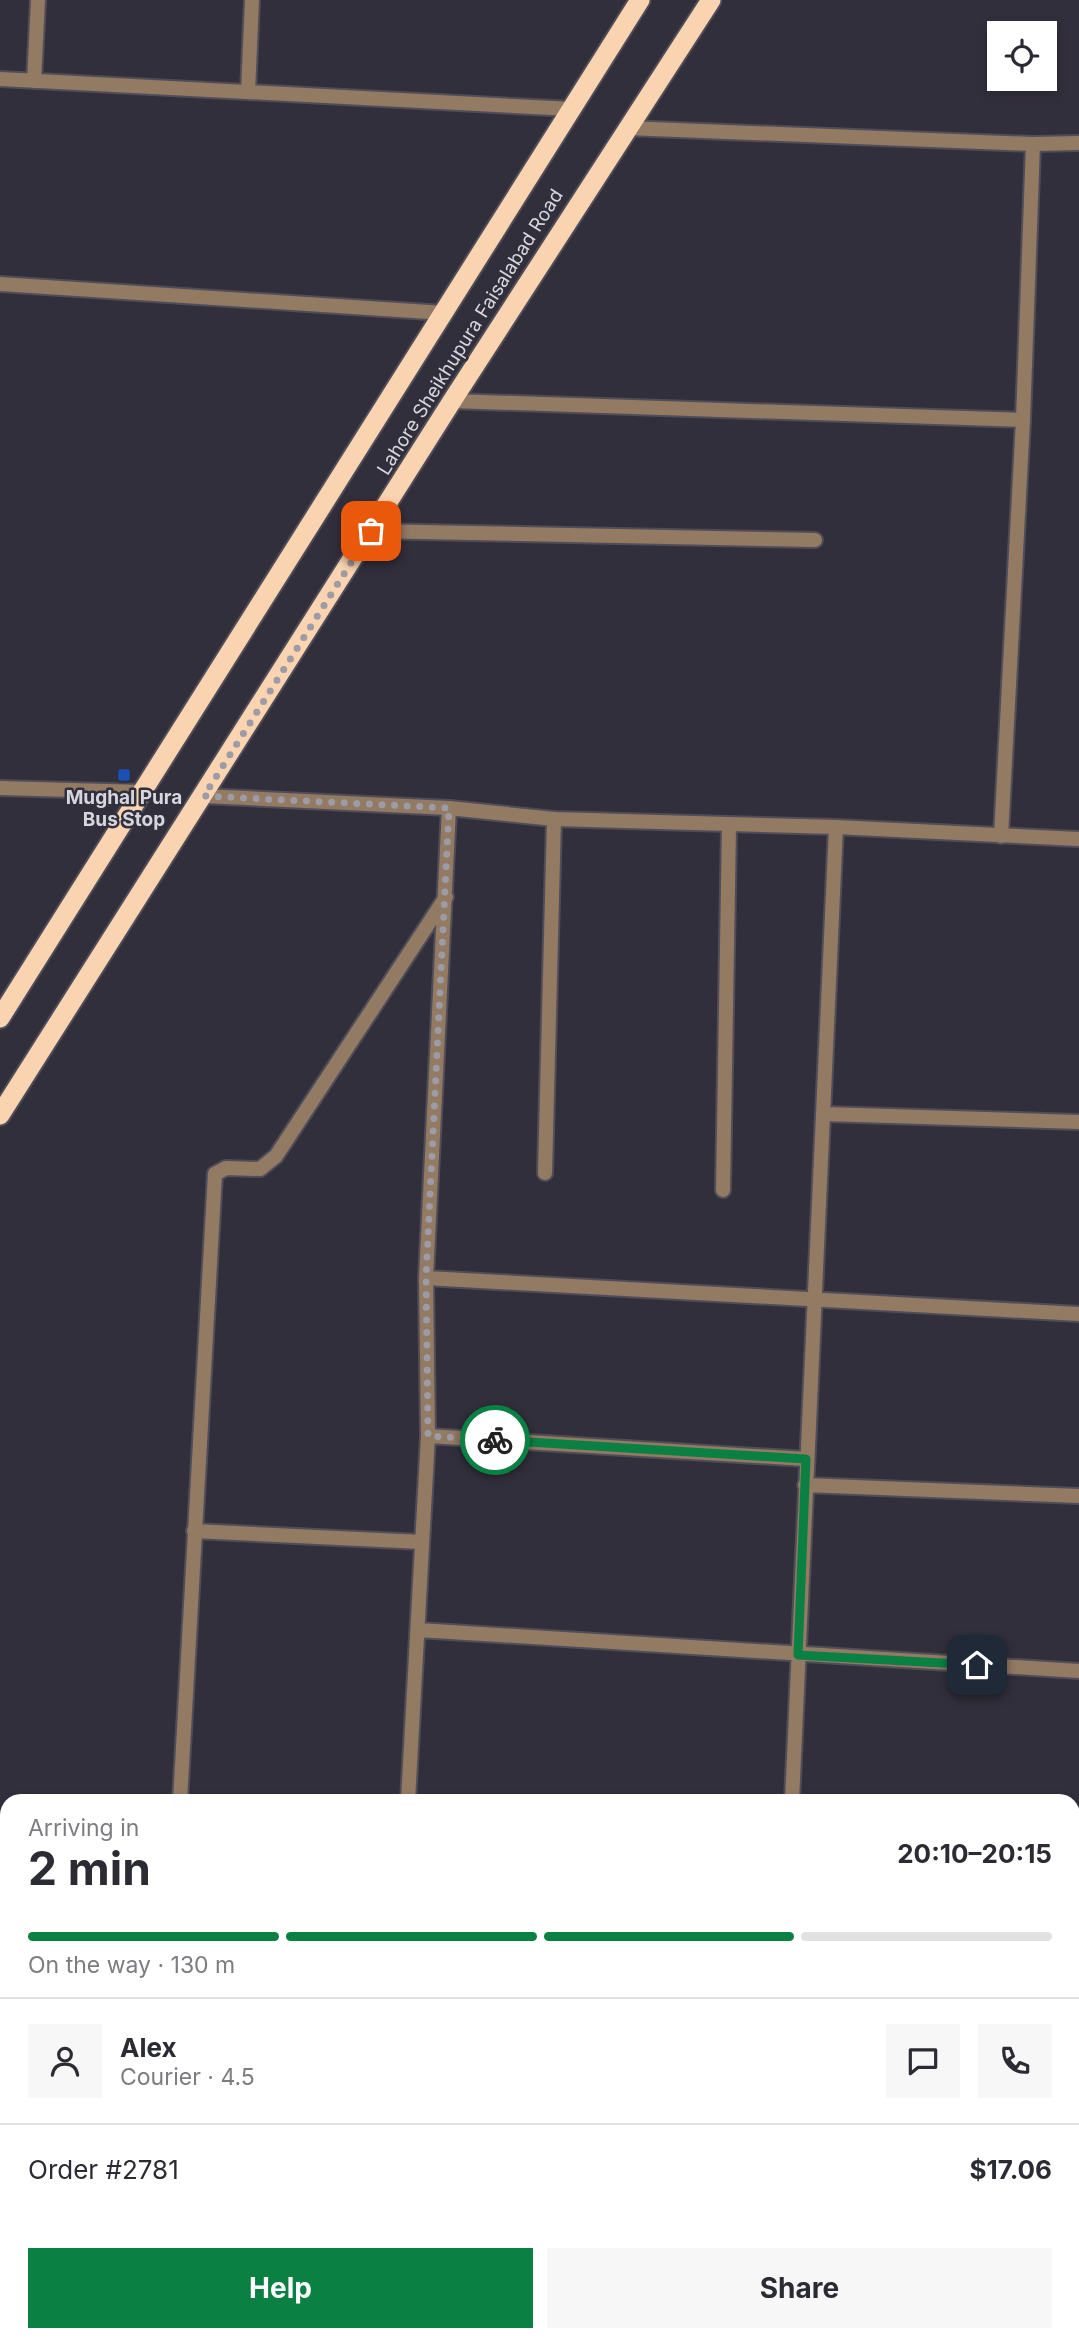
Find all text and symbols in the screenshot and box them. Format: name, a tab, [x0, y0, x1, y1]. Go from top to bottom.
map controls	[987, 21, 1057, 91]
button: locate	[987, 21, 1057, 91]
street label: Lahore Sheikhupura Faisalabad Road	[372, 185, 568, 479]
pin	[341, 501, 401, 561]
icon: bag	[352, 512, 390, 550]
marker: Mughal Pura Bus Stop	[116, 767, 132, 783]
place label: Mughal Pura Bus Stop	[66, 786, 182, 831]
courier	[460, 1405, 530, 1475]
icon: bike	[476, 1421, 514, 1459]
pin	[947, 1635, 1007, 1695]
icon: home	[958, 1646, 996, 1684]
text: Arriving in	[28, 1814, 139, 1842]
text: 20:10–20:15	[897, 1838, 1052, 1869]
text: 2 min	[28, 1840, 151, 1896]
text: On the way · 130 m	[28, 1951, 235, 1979]
button: person	[28, 2024, 102, 2098]
button: chat	[886, 2024, 960, 2098]
button: phone	[978, 2024, 1052, 2098]
text: Alex	[120, 2032, 177, 2063]
text: Courier · 4.5	[120, 2063, 255, 2091]
text: Order #2781	[28, 2154, 179, 2185]
text: $17.06	[970, 2154, 1052, 2185]
button: Help	[28, 2248, 533, 2328]
button: Share	[547, 2248, 1052, 2328]

